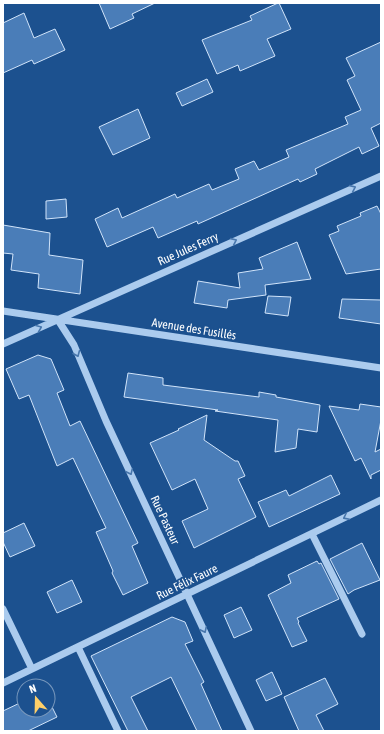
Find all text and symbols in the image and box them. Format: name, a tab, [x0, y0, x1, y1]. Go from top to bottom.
one-way arrow	[349, 185, 356, 193]
street label: Rue Jules Ferry	[155, 229, 221, 269]
one-way arrow	[230, 238, 238, 246]
street label: Avenue des Fusillés	[151, 315, 237, 343]
one-way arrow	[34, 325, 42, 333]
one-way arrow	[73, 350, 81, 357]
one-way arrow	[125, 468, 133, 476]
street label: Rue Pasteur	[148, 493, 183, 547]
one-way arrow	[343, 512, 350, 520]
street label: Rue Félix Faure	[154, 561, 220, 603]
one-way arrow	[199, 625, 207, 633]
north arrow	[16, 678, 56, 718]
text: N	[27, 682, 38, 695]

